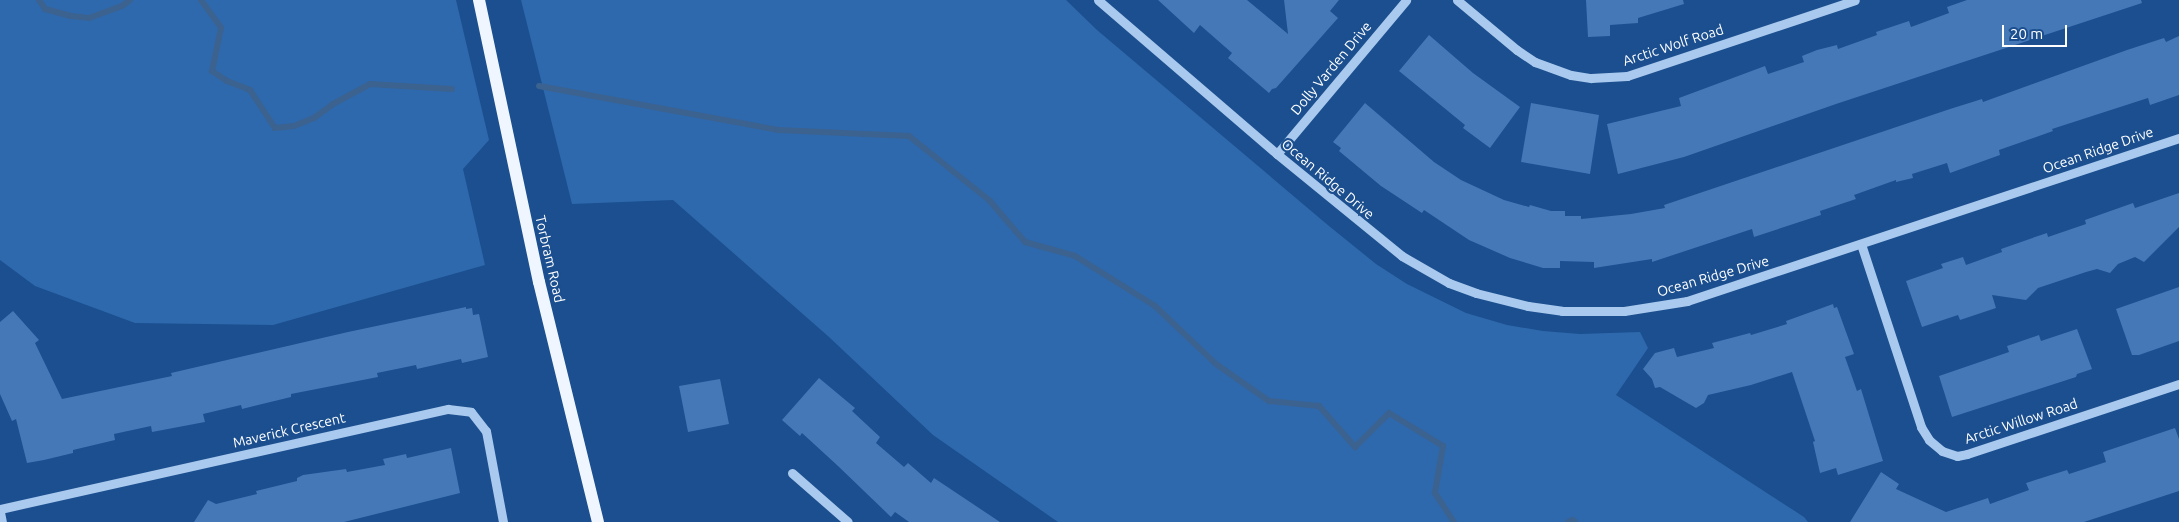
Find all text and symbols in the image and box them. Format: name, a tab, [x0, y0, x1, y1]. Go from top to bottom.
scale bar	[2004, 15, 2069, 47]
street label: Dolly Varden Drive	[1287, 18, 1375, 118]
street label: Arctic Wolf Road	[1621, 21, 1725, 69]
text: 20 m	[2010, 25, 2043, 42]
street label: Ocean Ridge Drive	[2040, 123, 2156, 177]
street label: Ocean Ridge Drive	[1278, 135, 1378, 223]
street label: Torbram Road	[532, 214, 568, 304]
street label: Ocean Ridge Drive	[1655, 252, 1771, 300]
street label: Arctic Willow Road	[1962, 395, 2080, 447]
street label: Maverick Crescent	[231, 409, 347, 451]

